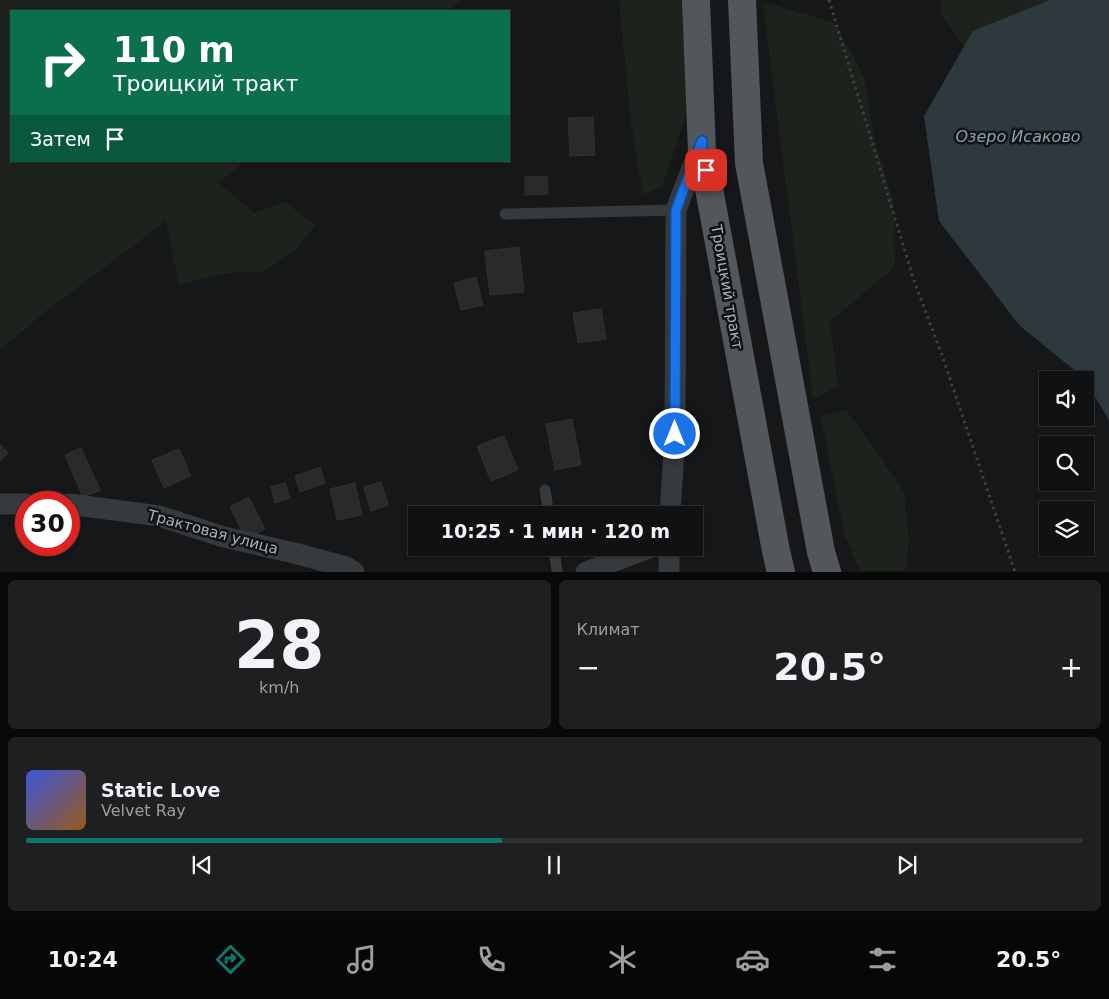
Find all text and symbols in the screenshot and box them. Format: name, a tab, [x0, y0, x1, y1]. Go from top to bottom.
icon: right	[30, 30, 95, 95]
text: 110 m	[113, 30, 235, 70]
text: Троицкий тракт	[113, 71, 298, 96]
icon: arrive	[101, 125, 129, 153]
water label: Озеро Исаково	[955, 127, 1081, 146]
text: Затем	[30, 128, 91, 150]
pin	[685, 149, 727, 191]
icon: arrive	[692, 156, 720, 184]
street label: Троицкий тракт	[707, 222, 747, 351]
map controls	[1039, 371, 1094, 556]
button: sound	[1039, 371, 1094, 426]
position arrow	[648, 407, 700, 459]
button: search	[1039, 436, 1094, 491]
speed limit sign: 30	[15, 491, 80, 556]
button: layers	[1039, 501, 1094, 556]
street label: Трактовая улица	[145, 506, 280, 558]
text: 10:25 · 1 мин · 120 m	[441, 520, 670, 542]
text: 28	[234, 608, 324, 683]
text: Климат	[577, 620, 640, 639]
text: 20.5°	[773, 645, 886, 689]
text: −	[577, 651, 600, 684]
text: +	[1060, 651, 1083, 684]
text: km/h	[259, 678, 299, 697]
text: Static Love	[101, 779, 221, 801]
text: Velvet Ray	[101, 801, 186, 820]
icon: previous	[188, 851, 216, 879]
icon: pause	[540, 851, 568, 879]
icon: next	[893, 851, 921, 879]
icon: directions	[213, 942, 248, 977]
icon: music	[344, 942, 379, 977]
icon: phone	[474, 942, 509, 977]
icon: climate	[605, 942, 640, 977]
icon: car	[735, 942, 770, 977]
icon: filters	[865, 942, 900, 977]
text: 10:24	[48, 947, 118, 972]
text: 20.5°	[996, 947, 1061, 972]

